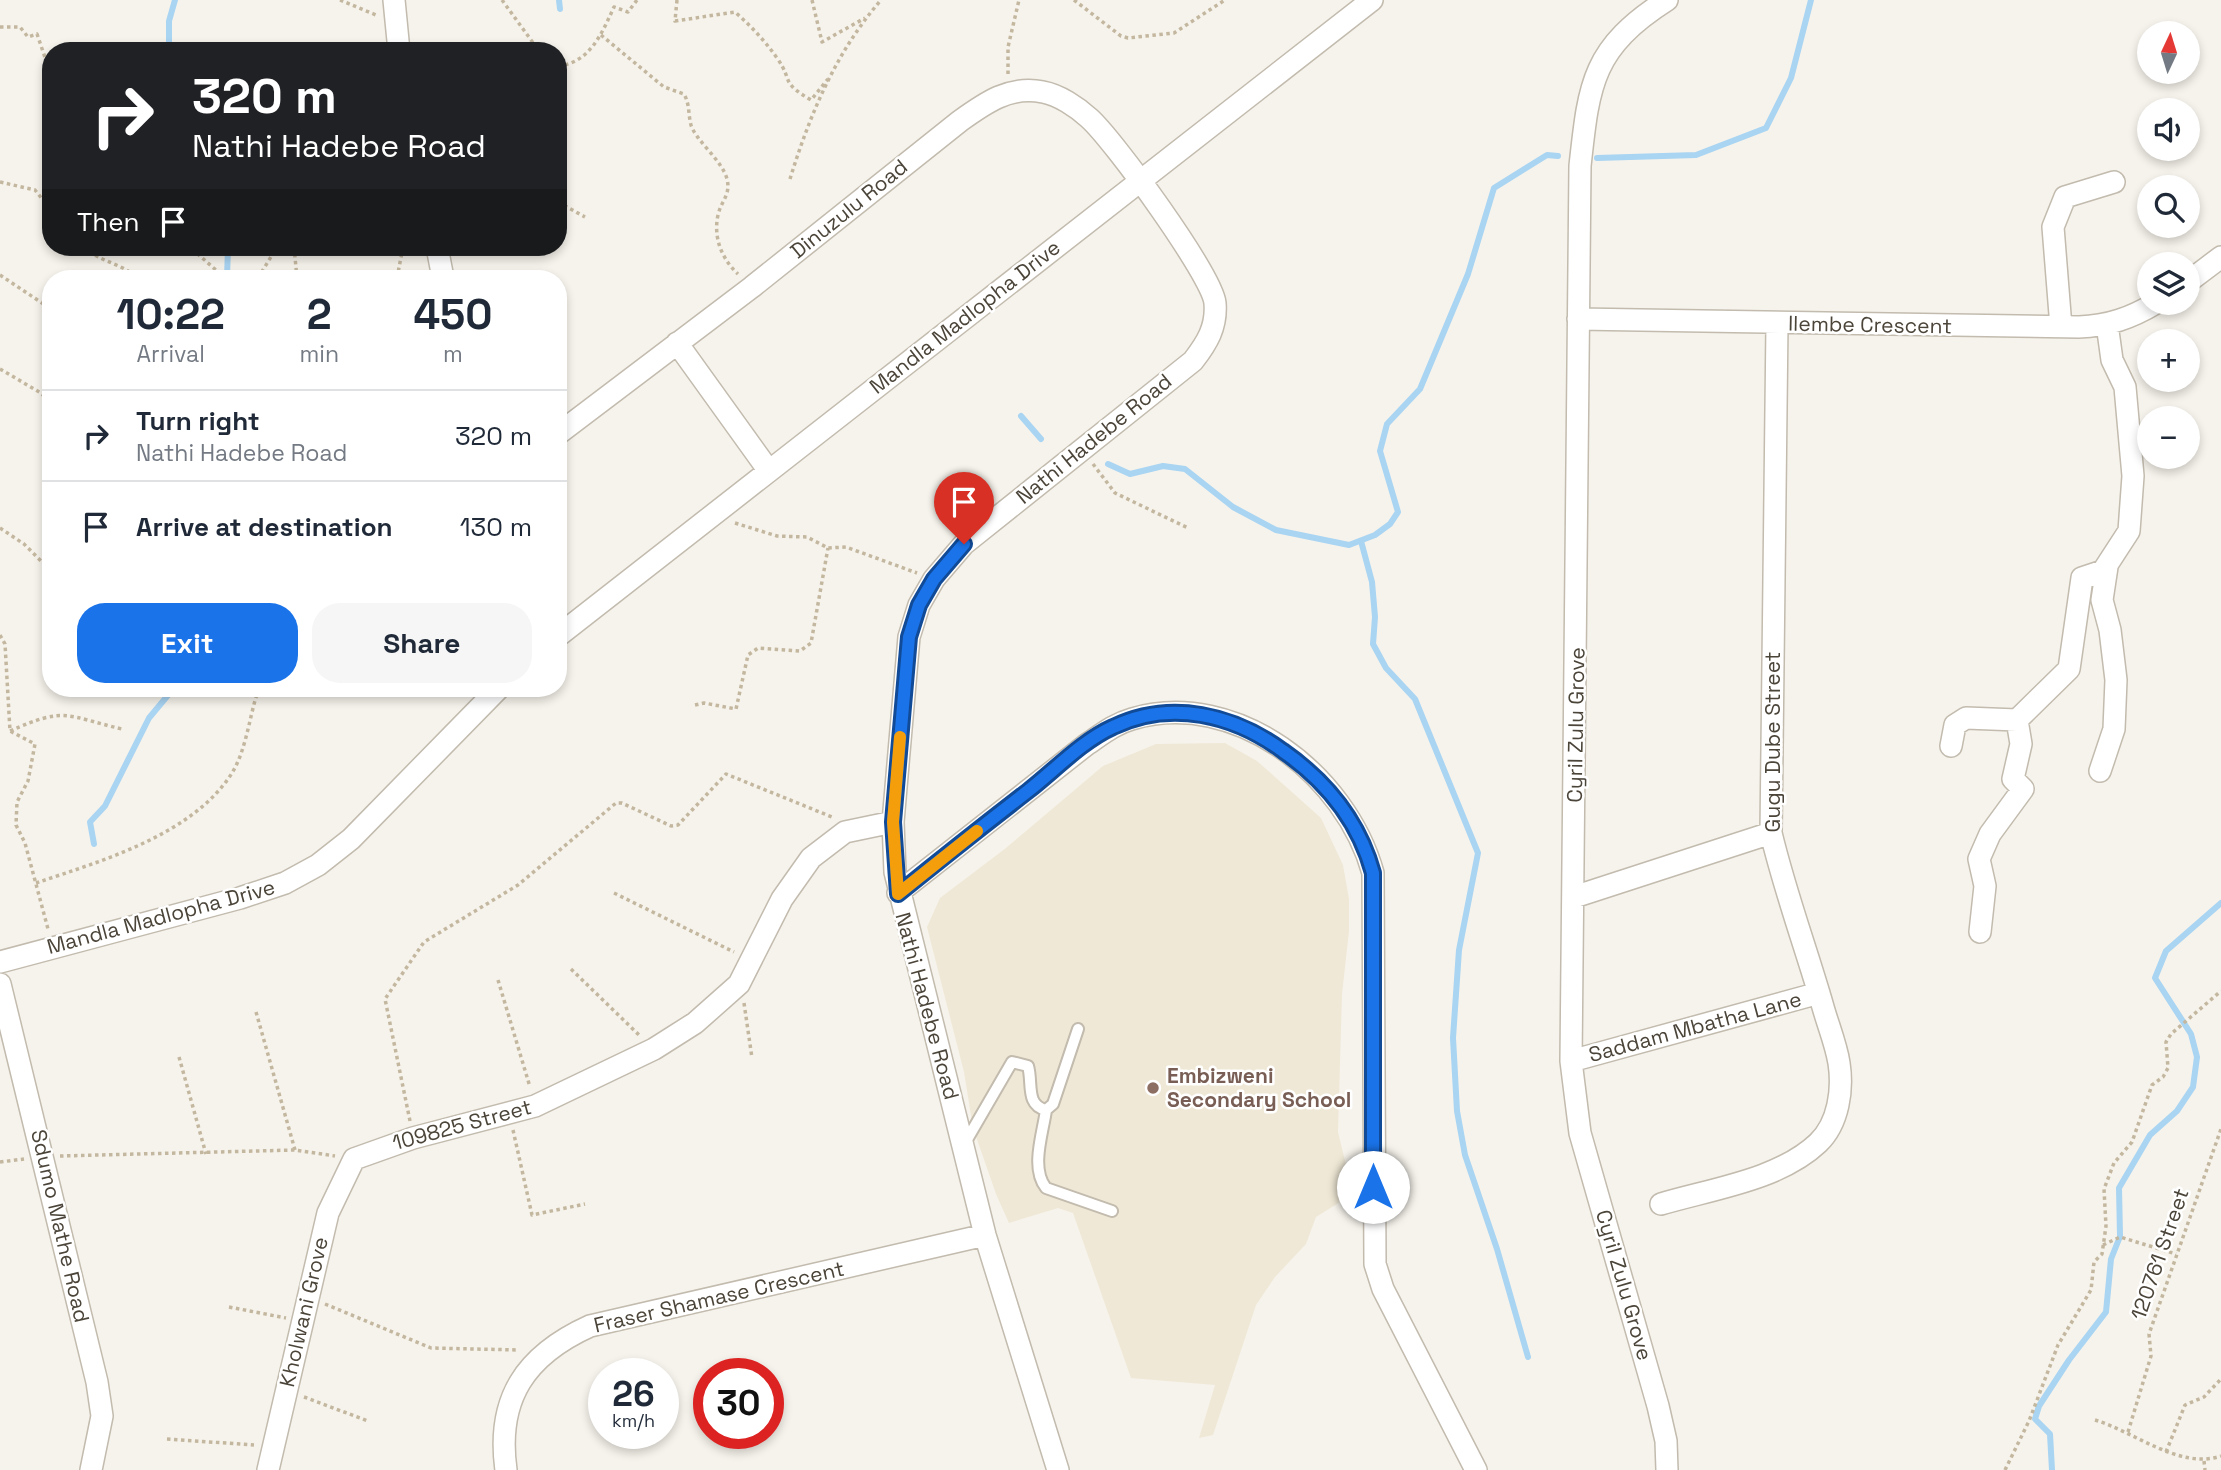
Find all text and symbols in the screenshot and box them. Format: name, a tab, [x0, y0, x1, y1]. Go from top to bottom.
north arrow	[2137, 21, 2200, 84]
map controls	[2137, 21, 2200, 469]
text: 320 m	[192, 65, 337, 127]
icon: right	[77, 70, 168, 161]
button: sound	[2137, 98, 2200, 161]
text: Nathi Hadebe Road	[192, 126, 486, 166]
street label: Dinuzulu Road	[784, 153, 913, 264]
button: search	[2137, 175, 2200, 238]
icon: arrive	[154, 203, 192, 241]
text: Then	[77, 205, 140, 239]
street label: Mandla Madlopha Drive	[864, 234, 1066, 400]
button: layers	[2137, 252, 2200, 315]
text: 10:22	[116, 288, 225, 341]
text: 2	[307, 288, 332, 341]
text: 450	[413, 288, 493, 341]
street label: Ilembe Crescent	[1788, 310, 1952, 339]
button: +	[2137, 329, 2200, 392]
text: Arrival	[137, 339, 205, 369]
text: min	[299, 339, 339, 369]
text: m	[443, 339, 463, 369]
street label: Nathi Hadebe Road	[1010, 367, 1177, 510]
text: Turn right	[136, 404, 260, 438]
button: −	[2137, 406, 2200, 469]
icon: right	[77, 417, 115, 455]
text: 320 m	[455, 419, 532, 453]
text: Nathi Hadebe Road	[136, 438, 347, 468]
pin	[934, 472, 994, 544]
icon: arrive	[945, 483, 983, 521]
icon: arrive	[77, 508, 115, 546]
text: Arrive at destination	[136, 510, 393, 544]
text: 130 m	[460, 510, 532, 544]
button: Exit	[77, 603, 298, 683]
button: Share	[312, 603, 532, 683]
street label: Cyril Zulu Grove	[1561, 647, 1590, 803]
street label: Gugu Dube Street	[1759, 652, 1786, 832]
street label: Mandla Madlopha Drive	[44, 873, 278, 960]
street label: Nathi Hadebe Road	[889, 909, 965, 1103]
street label: Saddam Mbatha Lane	[1586, 985, 1804, 1068]
place label: Embizweni Secondary School	[1167, 1062, 1351, 1113]
marker: Embizweni Secondary School	[1145, 1080, 1161, 1096]
street label: 109825 Street	[389, 1093, 534, 1156]
street label: Sdumo Mathe Road	[25, 1127, 96, 1325]
position arrow	[1336, 1150, 1410, 1224]
street label: 120761 Street	[2124, 1184, 2195, 1323]
street label: Cyril Zulu Grove	[1590, 1206, 1659, 1363]
street label: Kholwani Grove	[273, 1234, 334, 1390]
street label: Fraser Shamase Crescent	[591, 1255, 847, 1338]
speed limit sign: 30	[693, 1358, 784, 1449]
text: 26	[612, 1372, 655, 1416]
text: km/h	[612, 1409, 655, 1432]

